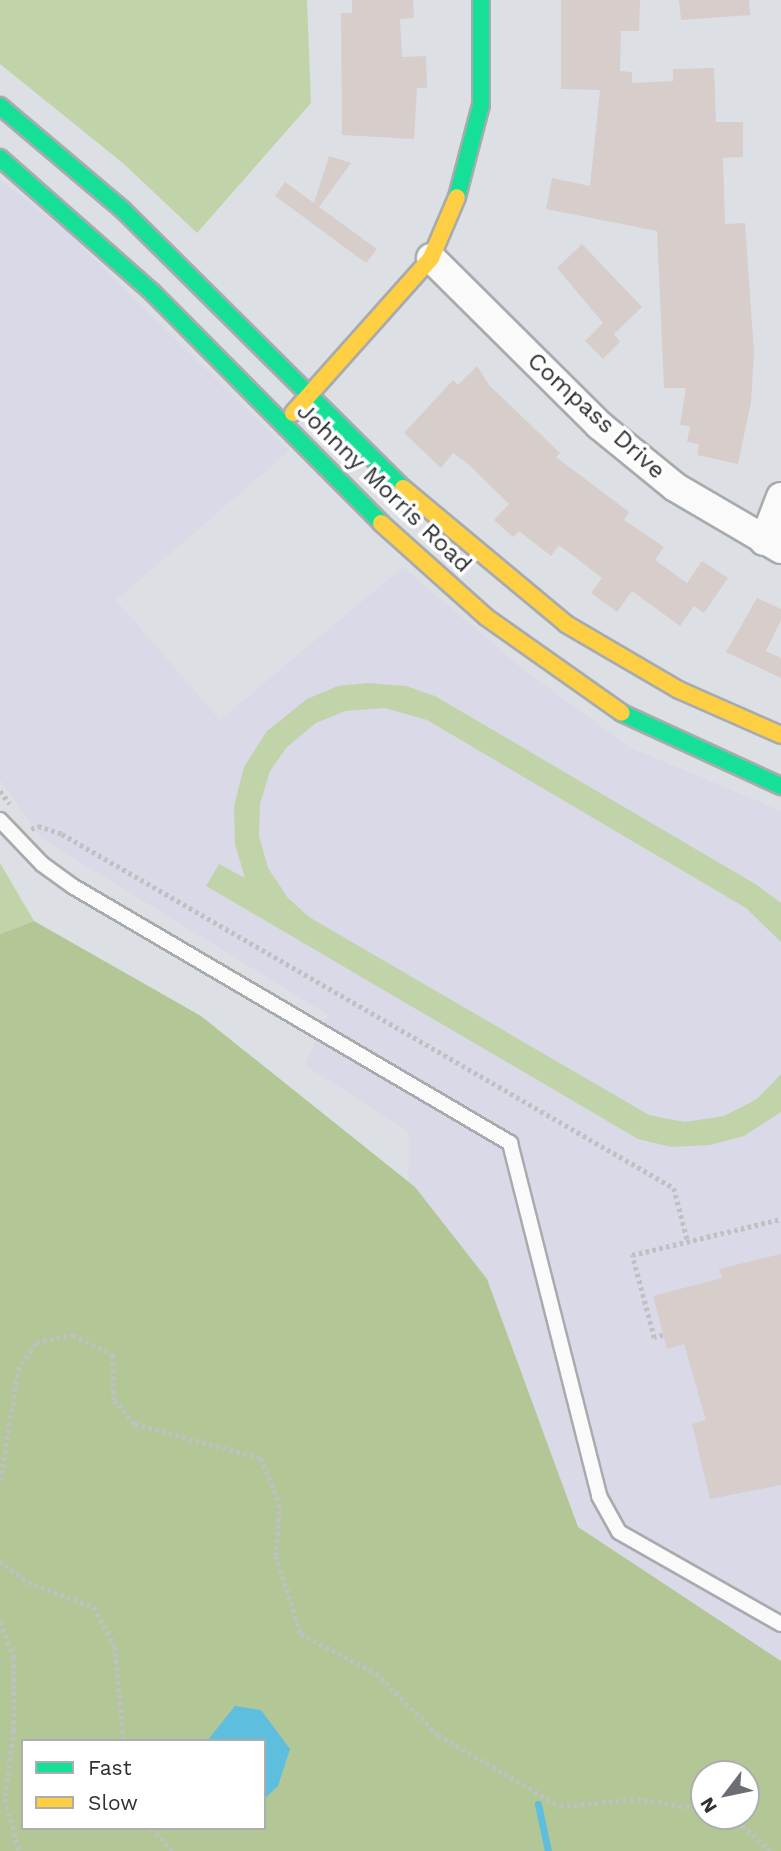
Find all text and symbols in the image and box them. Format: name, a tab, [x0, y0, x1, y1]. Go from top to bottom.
street label: Compass Drive	[521, 347, 671, 485]
street label: Johnny Morris Road	[290, 397, 478, 579]
legend	[21, 1739, 266, 1830]
text: Fast	[88, 1755, 132, 1780]
north arrow	[690, 1760, 760, 1830]
text: Slow	[88, 1790, 138, 1815]
text: N	[695, 1793, 722, 1817]

